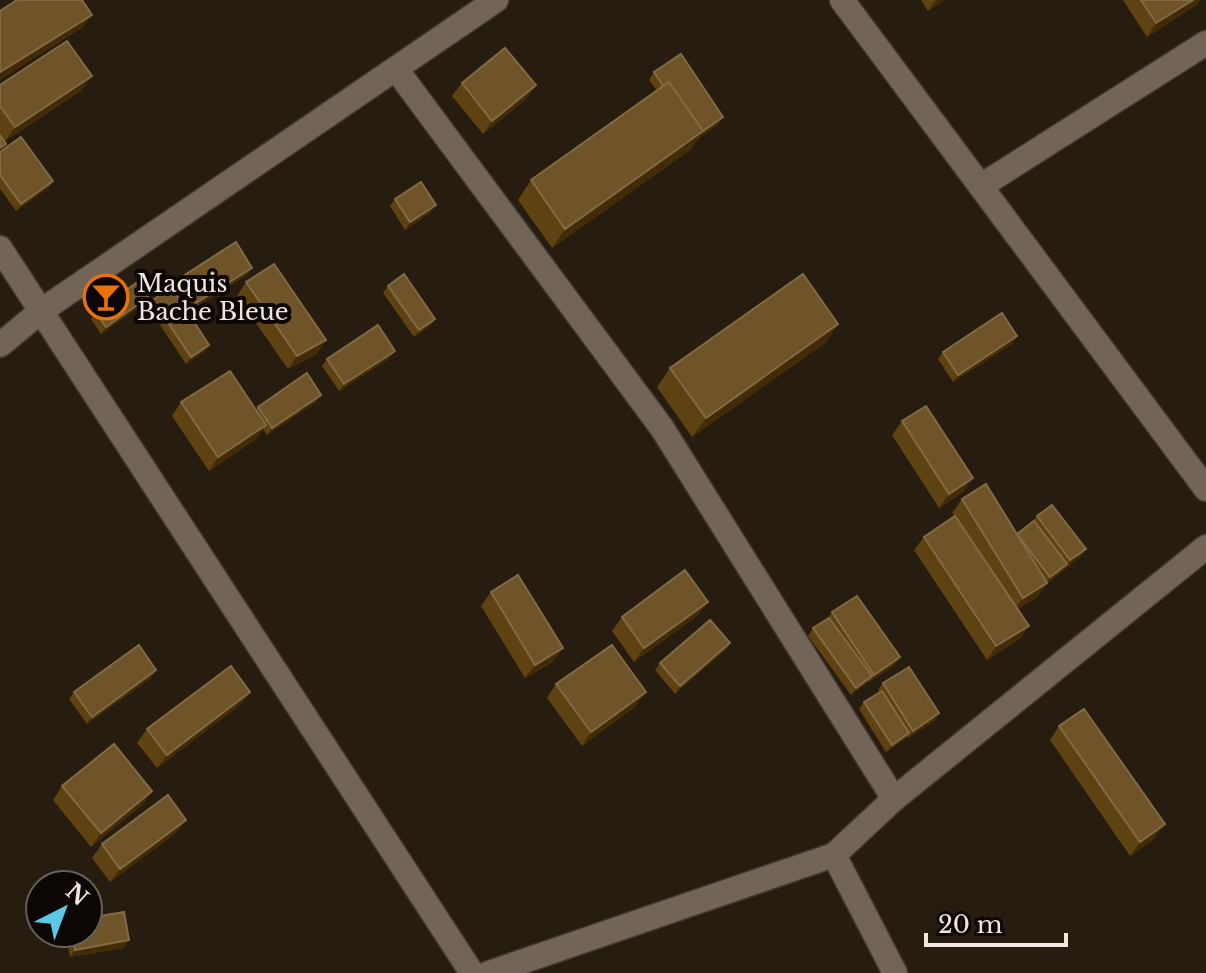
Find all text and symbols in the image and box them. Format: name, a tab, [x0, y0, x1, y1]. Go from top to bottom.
place label: Maquis Bache Bleue	[137, 269, 289, 326]
bar icon: Maquis Bache Bleue	[82, 273, 130, 321]
north arrow	[24, 869, 104, 949]
text: N	[60, 878, 94, 912]
scale bar	[926, 897, 1066, 947]
text: 20 m	[938, 910, 1003, 939]

